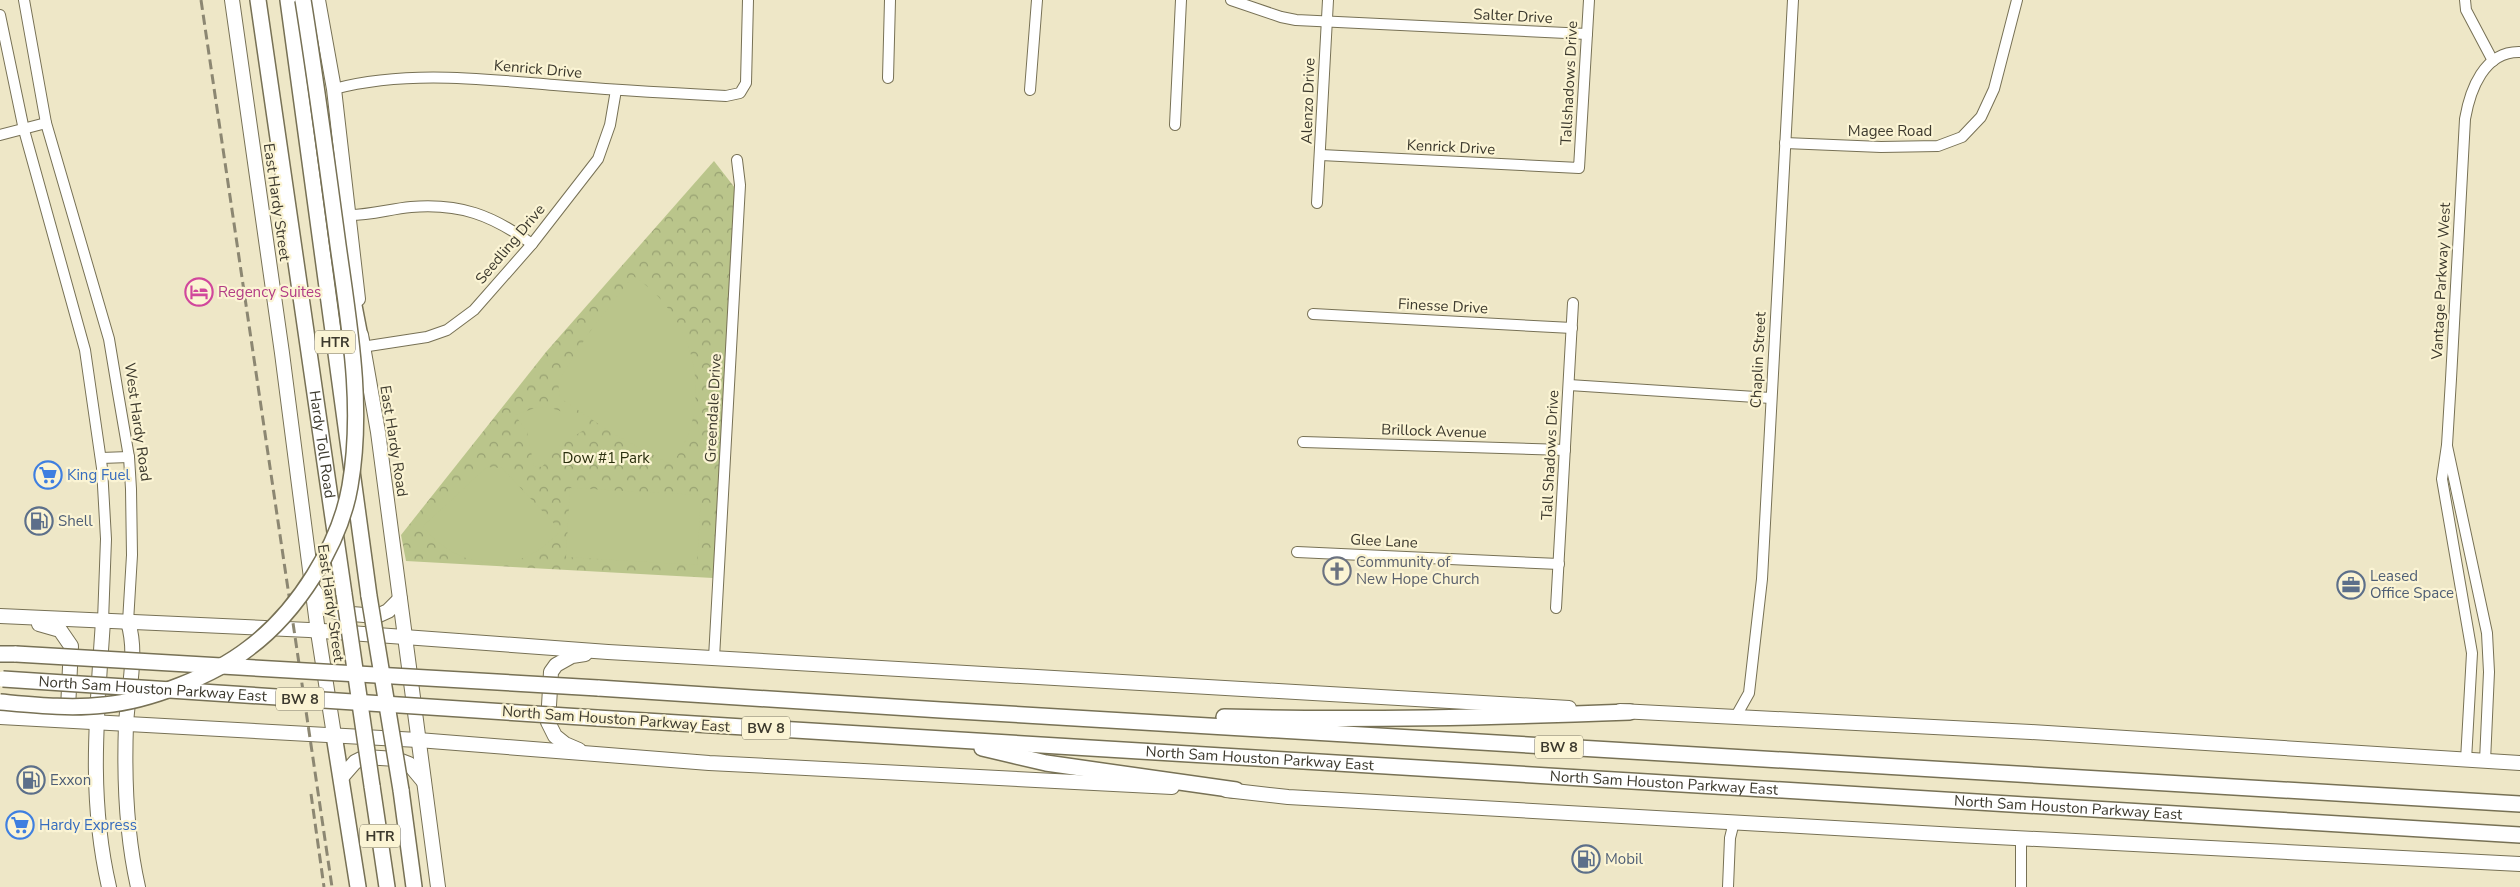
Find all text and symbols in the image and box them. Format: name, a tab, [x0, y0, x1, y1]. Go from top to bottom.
street label: Salter Drive	[1473, 4, 1553, 28]
street label: Tallshadows Drive	[1556, 20, 1582, 146]
street label: Kenrick Drive	[493, 55, 583, 83]
street label: Alenzo Drive	[1296, 57, 1320, 145]
street label: Magee Road	[1848, 121, 1932, 141]
street label: Kenrick Drive	[1406, 135, 1496, 159]
street label: East Hardy Street	[259, 142, 295, 263]
street label: Seedling Drive	[471, 200, 549, 288]
street label: Vantage Parkway West	[2427, 201, 2455, 361]
hotel icon: Regency Suites	[184, 277, 214, 307]
place label: Regency Suites	[218, 282, 321, 302]
street label: Finesse Drive	[1398, 294, 1488, 318]
street label: Chaplin Street	[1745, 311, 1771, 409]
road number: HTR	[315, 331, 355, 354]
street label: Greendale Drive	[700, 353, 726, 463]
street label: West Hardy Road	[120, 361, 156, 483]
street label: East Hardy Road	[375, 384, 413, 498]
street label: Hardy Toll Road	[305, 389, 340, 500]
street label: Tall Shadows Drive	[1537, 389, 1563, 521]
street label: Brillock Avenue	[1381, 419, 1487, 443]
park label: Dow #1 Park	[562, 448, 650, 468]
supermarket icon: King Fuel	[33, 460, 63, 490]
place label: King Fuel	[67, 465, 130, 485]
fuel station icon: Shell	[24, 506, 54, 536]
place label: Shell	[58, 511, 93, 531]
street label: Glee Lane	[1350, 529, 1418, 553]
street label: East Hardy Street	[313, 543, 349, 664]
place label: Community of New Hope Church	[1356, 552, 1480, 589]
church icon: Community of New Hope Church	[1322, 556, 1352, 586]
place label: Leased Office Space	[2370, 566, 2454, 603]
office icon: Leased Office Space	[2336, 570, 2366, 600]
street label: North Sam Houston Parkway East	[38, 671, 268, 706]
road number: BW 8	[276, 688, 324, 711]
street label: North Sam Houston Parkway East	[501, 701, 731, 737]
road number: BW 8	[742, 716, 790, 740]
road number: BW 8	[1535, 736, 1583, 759]
street label: North Sam Houston Parkway East	[1145, 741, 1375, 775]
fuel station icon: Exxon	[16, 765, 46, 795]
street label: North Sam Houston Parkway East	[1549, 766, 1780, 800]
place label: Exxon	[50, 770, 91, 790]
street label: North Sam Houston Parkway East	[1954, 791, 2184, 824]
supermarket icon: Hardy Express	[5, 810, 35, 840]
place label: Hardy Express	[39, 815, 137, 835]
road number: HTR	[360, 824, 400, 848]
fuel station icon: Mobil	[1571, 844, 1601, 874]
place label: Mobil	[1605, 849, 1643, 869]

